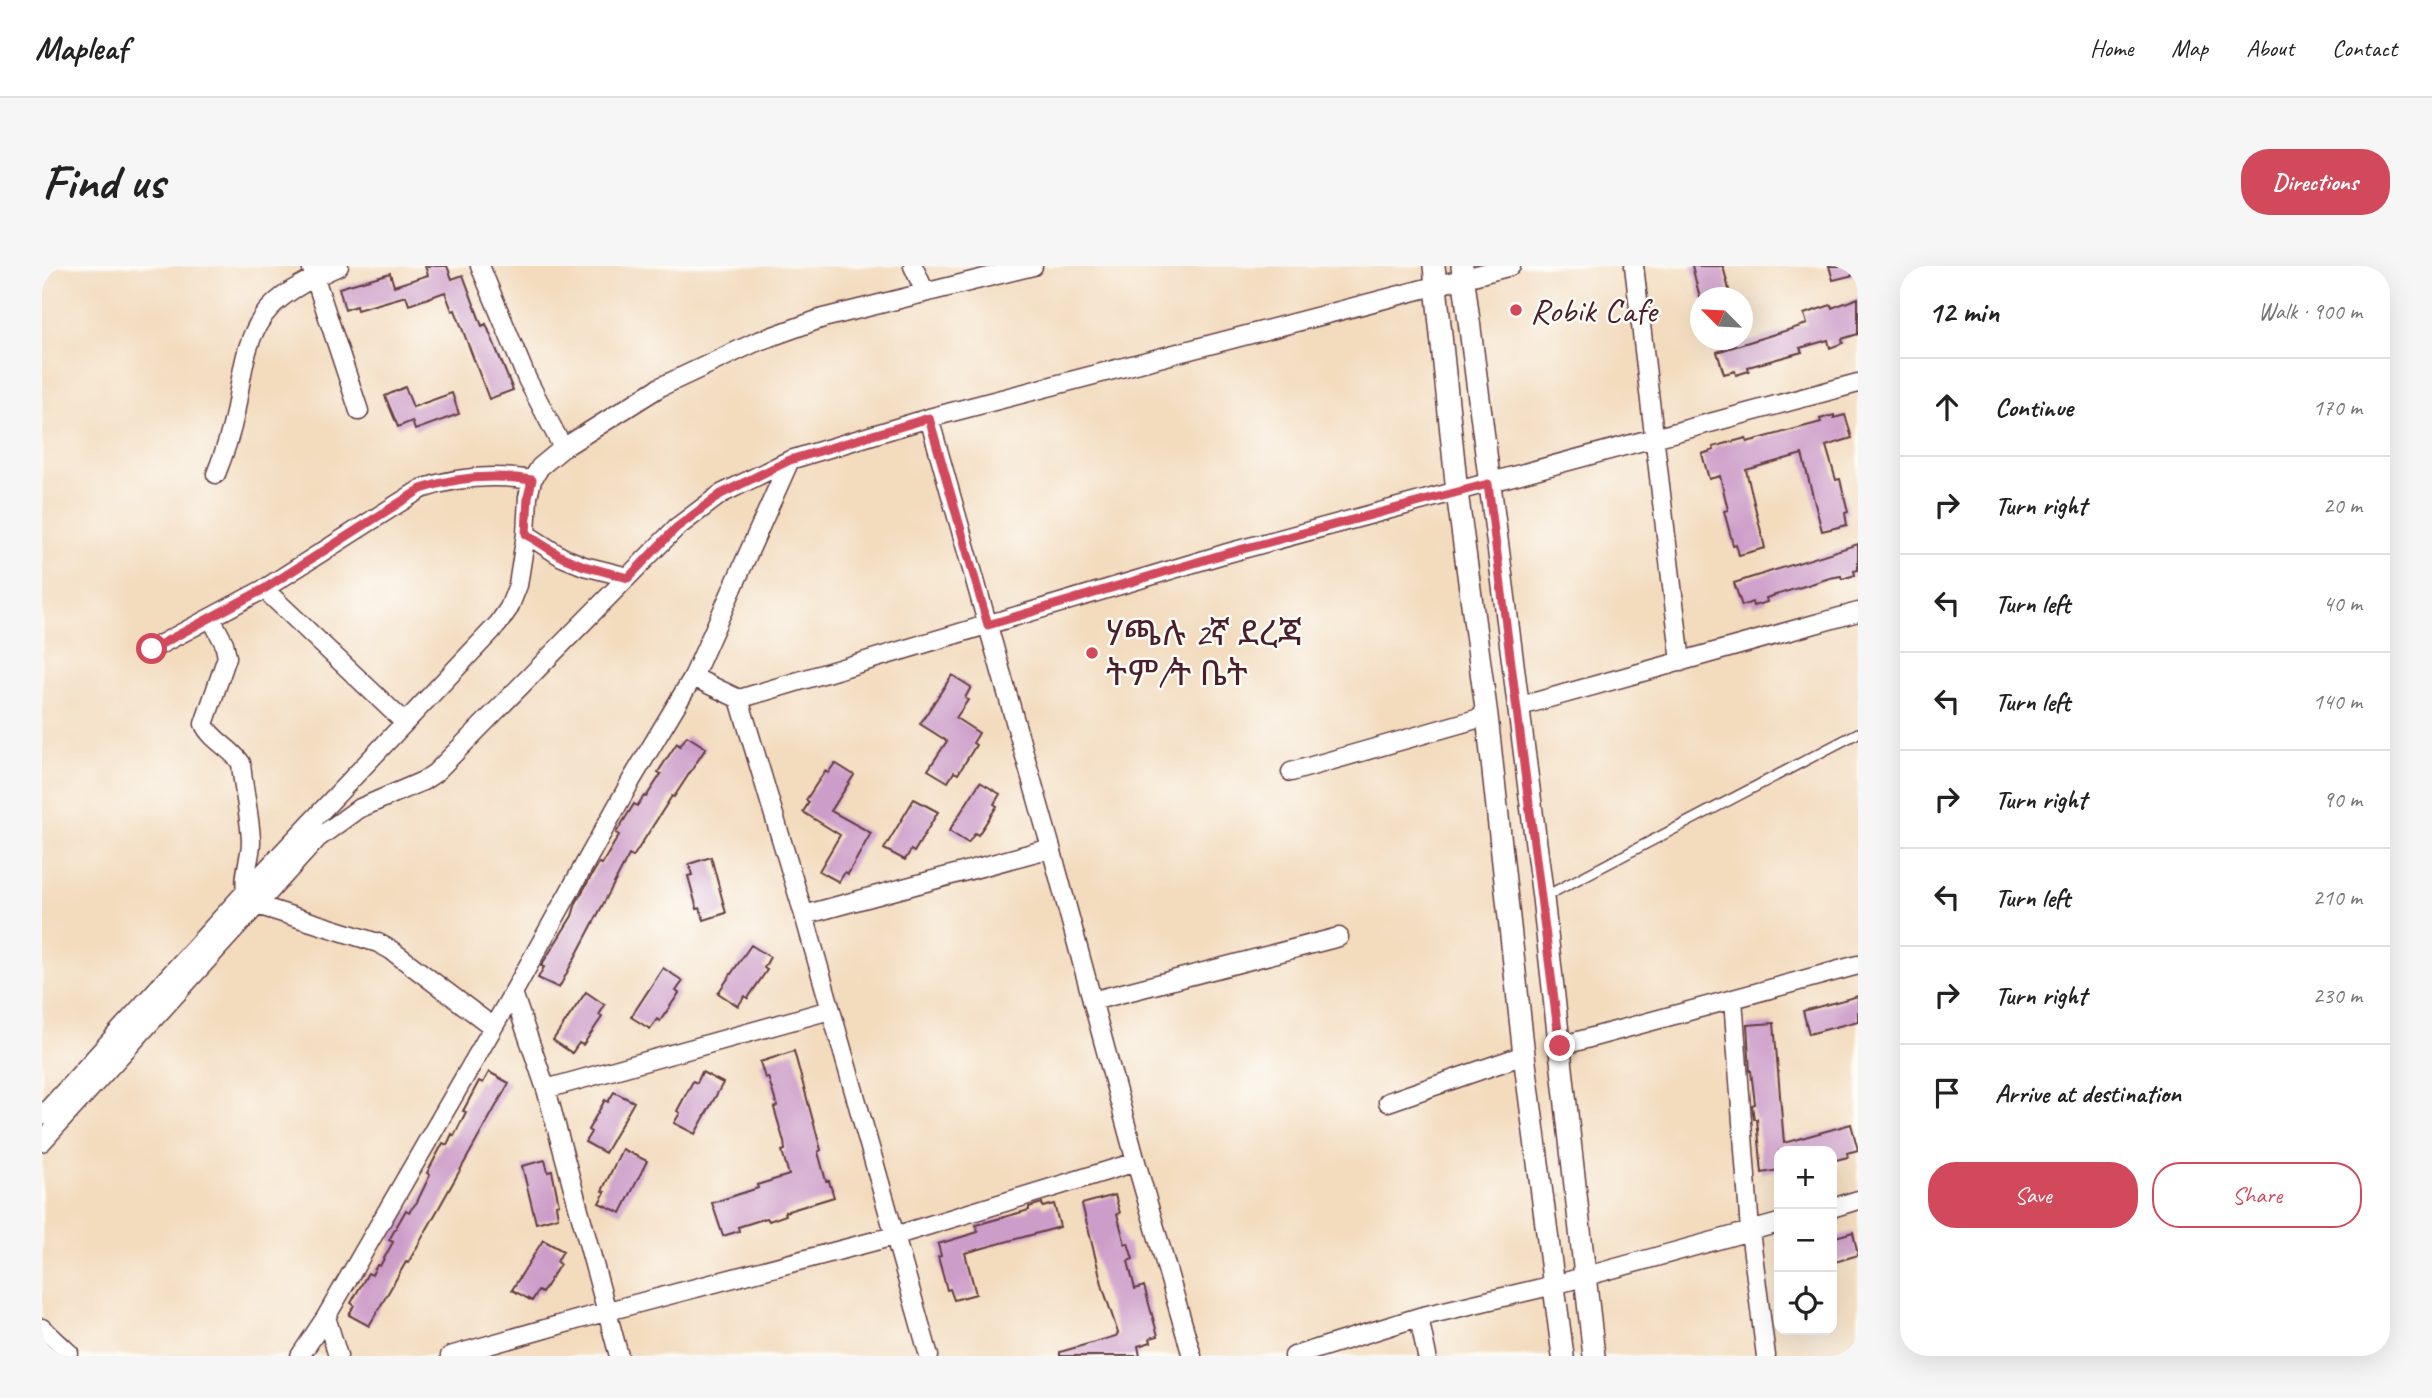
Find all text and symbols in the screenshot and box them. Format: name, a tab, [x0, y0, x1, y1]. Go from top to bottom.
text: Mapleaf	[35, 27, 127, 69]
text: Home	[2090, 33, 2133, 63]
text: Map	[2171, 33, 2208, 63]
text: About	[2246, 33, 2294, 63]
text: Contact	[2332, 33, 2397, 63]
button: Directions	[2241, 149, 2390, 215]
text: Find us	[42, 151, 164, 213]
north arrow	[1690, 287, 1753, 350]
place label: Robik Cafe	[1530, 288, 1659, 333]
text: 12 min	[1928, 293, 1999, 331]
text: Walk · 900 m	[2258, 297, 2362, 326]
marker: Robik Cafe	[1508, 302, 1524, 318]
icon: ahead	[1928, 388, 1966, 426]
text: Continue	[1995, 391, 2073, 424]
text: 170 m	[2313, 393, 2362, 422]
icon: right	[1928, 486, 1966, 524]
text: Turn right	[1995, 489, 2086, 522]
text: 20 m	[2323, 491, 2362, 520]
icon: left	[1928, 584, 1966, 622]
text: Turn left	[1995, 587, 2070, 620]
text: 40 m	[2323, 589, 2362, 618]
place label: ሃጫሉ 2ኛ ደረጃ ትም/ት ቤት	[1106, 611, 1302, 696]
route start	[136, 633, 167, 664]
marker: ሃጫሉ 2ኛ ደረጃ ትም/ት ቤት	[1084, 645, 1100, 661]
icon: left	[1928, 682, 1966, 720]
text: Turn left	[1995, 685, 2070, 718]
text: 140 m	[2313, 687, 2362, 716]
icon: right	[1928, 780, 1966, 818]
text: Turn right	[1995, 783, 2086, 816]
text: 90 m	[2323, 785, 2362, 814]
icon: left	[1928, 878, 1966, 916]
text: Turn left	[1995, 881, 2070, 914]
text: 210 m	[2313, 883, 2362, 912]
icon: right	[1928, 976, 1966, 1014]
text: Turn right	[1995, 979, 2086, 1012]
text: 230 m	[2313, 981, 2362, 1010]
route end	[1544, 1030, 1575, 1061]
icon: arrive	[1928, 1074, 1966, 1112]
text: Arrive at destination	[1995, 1077, 2181, 1110]
map controls	[1774, 1146, 1837, 1335]
button: +	[1774, 1146, 1837, 1209]
button: Save	[1928, 1162, 2138, 1228]
button: Share	[2152, 1162, 2362, 1228]
button: −	[1774, 1209, 1837, 1272]
button: locate	[1774, 1272, 1837, 1335]

